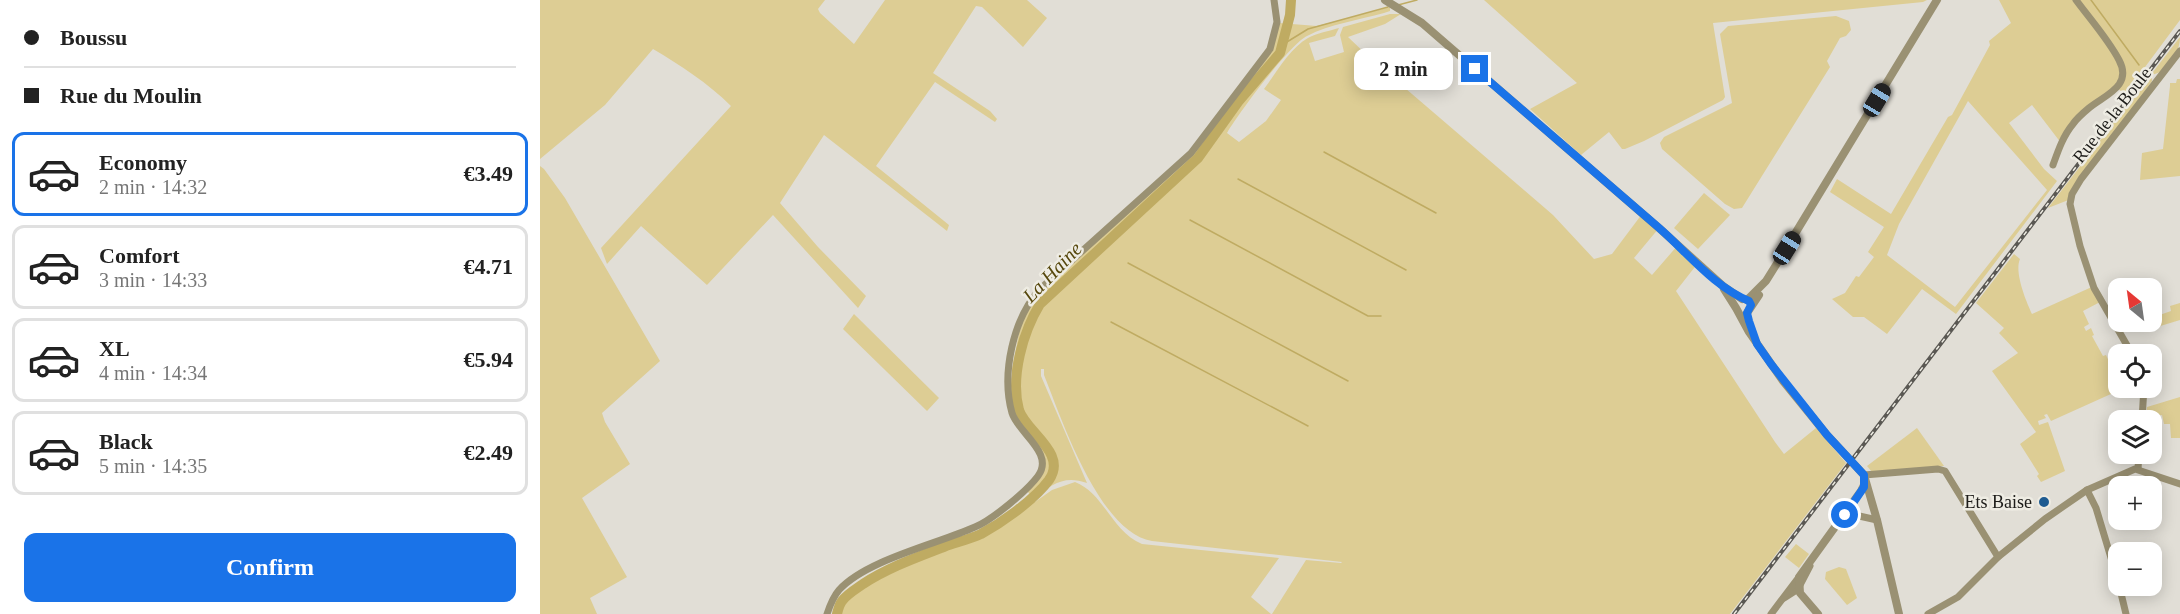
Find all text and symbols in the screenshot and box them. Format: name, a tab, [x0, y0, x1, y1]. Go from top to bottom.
text: Boussu	[60, 25, 127, 50]
callout: 2 min	[1355, 48, 1454, 90]
route end	[1461, 55, 1488, 82]
text: 2 min	[1379, 58, 1428, 80]
street label: Rue de la Boule	[2069, 63, 2155, 167]
car	[1860, 80, 1894, 120]
text: Rue du Moulin	[60, 83, 202, 108]
icon: car	[27, 147, 81, 201]
text: Economy	[99, 150, 187, 175]
text: €3.49	[464, 161, 513, 186]
text: 2 min · 14:32	[99, 176, 207, 198]
car	[1770, 228, 1804, 268]
water label: La Haine	[1017, 237, 1086, 307]
icon: car	[27, 240, 81, 294]
text: Comfort	[99, 243, 180, 268]
text: €4.71	[464, 254, 513, 279]
text: 3 min · 14:33	[99, 269, 207, 291]
north arrow	[2108, 278, 2162, 332]
map controls	[2108, 278, 2162, 596]
icon: car	[27, 333, 81, 387]
text: XL	[99, 336, 130, 361]
button: locate	[2108, 344, 2162, 398]
text: €5.94	[464, 347, 513, 372]
text: 4 min · 14:34	[99, 362, 207, 384]
button: layers	[2108, 410, 2162, 464]
icon: car	[27, 426, 81, 480]
text: Black	[99, 429, 153, 454]
text: €2.49	[464, 440, 513, 465]
text: 5 min · 14:35	[99, 455, 207, 477]
button: +	[2108, 476, 2162, 530]
place label: Ets Baise	[1965, 492, 2032, 512]
marker: Ets Baise	[2037, 495, 2051, 509]
route start	[1831, 501, 1858, 528]
button: Confirm	[24, 533, 516, 602]
button: −	[2108, 542, 2162, 596]

